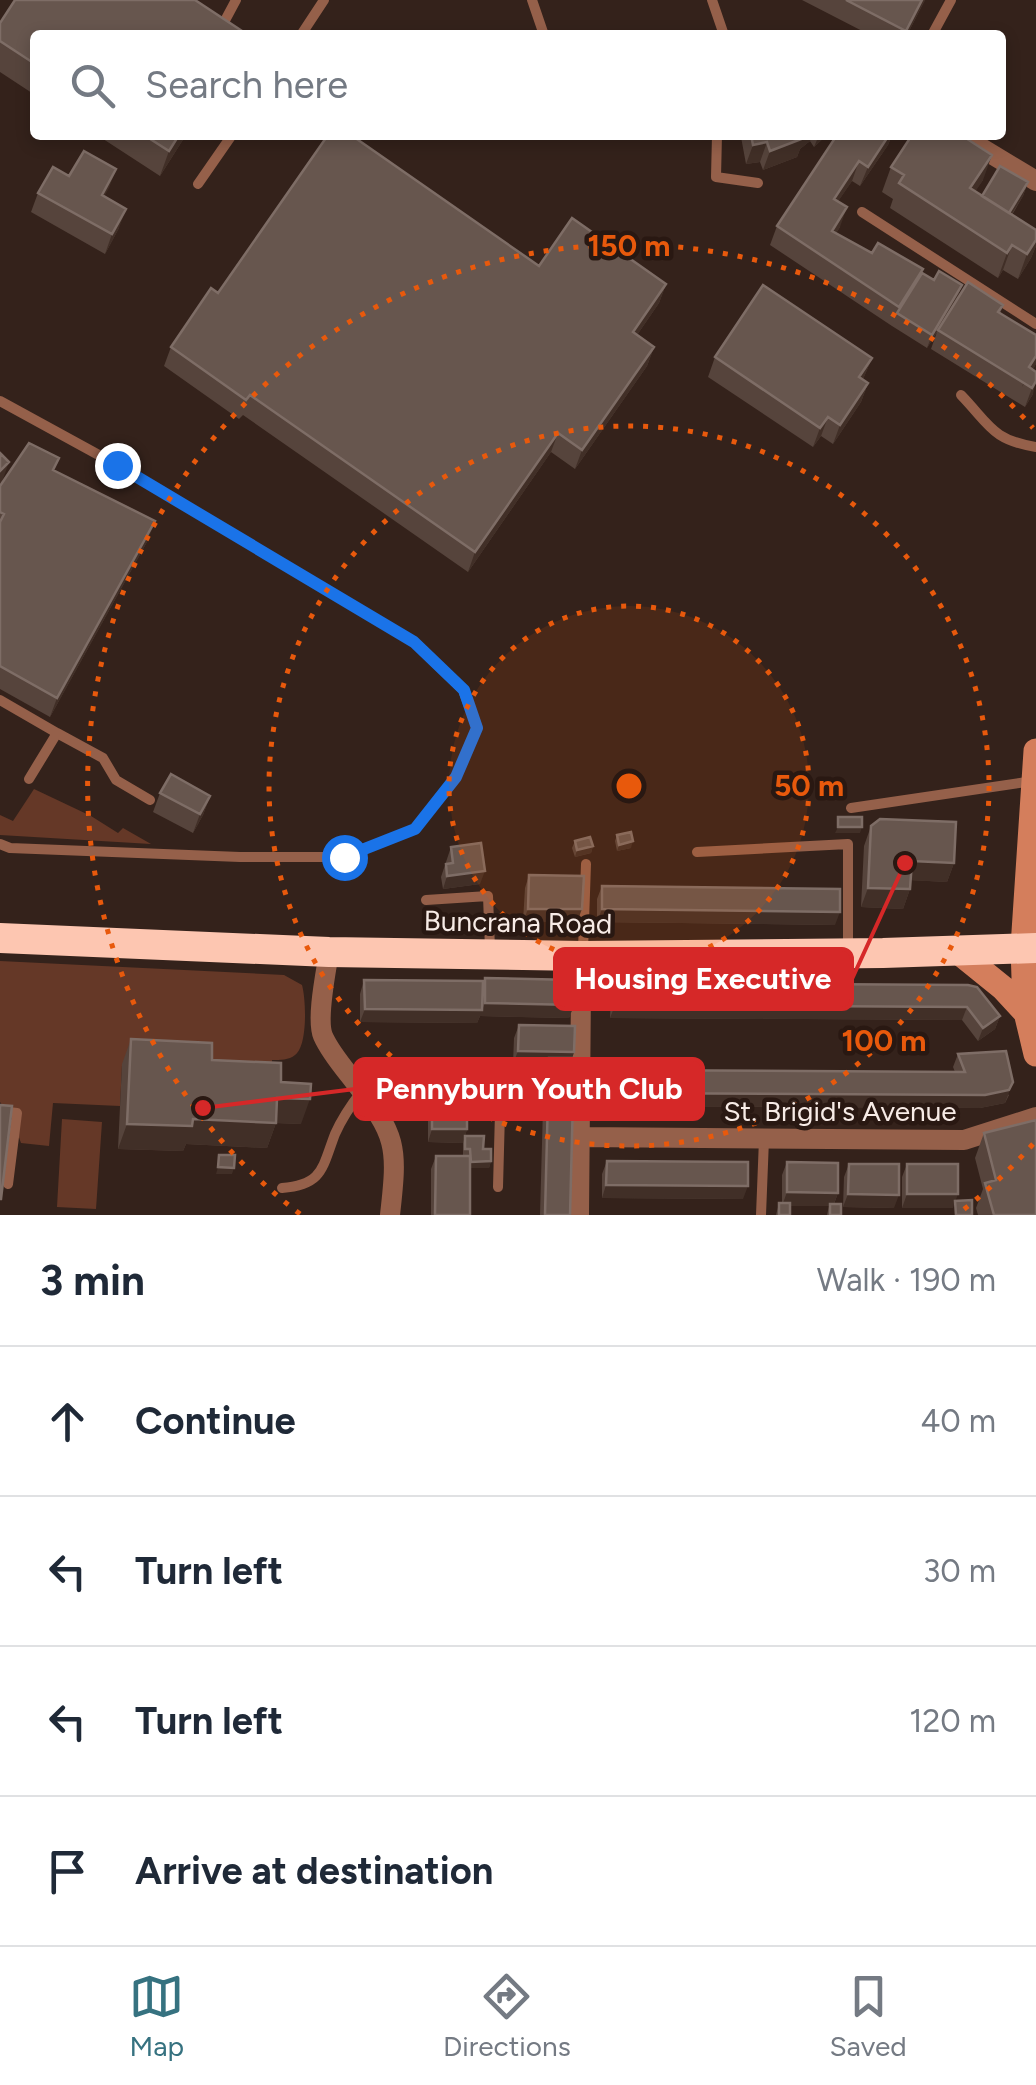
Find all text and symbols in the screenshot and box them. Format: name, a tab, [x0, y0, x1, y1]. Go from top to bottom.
search box	[30, 30, 1006, 140]
icon: search	[65, 58, 120, 113]
text: Search here	[145, 62, 348, 108]
text: 150 m	[588, 227, 670, 264]
route end	[95, 443, 141, 489]
text: 50 m	[774, 767, 844, 804]
centre of rings	[611, 768, 647, 804]
route start	[322, 835, 368, 881]
street label: Buncrana Road	[423, 903, 613, 941]
callout: Housing Executive	[555, 949, 852, 1009]
text: Housing Executive	[574, 960, 832, 997]
text: 100 m	[842, 1022, 926, 1059]
callout: Pennyburn Youth Club	[355, 1059, 703, 1119]
text: Pennyburn Youth Club	[375, 1070, 683, 1107]
street label: St. Brigid's Avenue	[723, 1094, 957, 1128]
text: 3 min	[40, 1255, 145, 1306]
text: Walk · 190 m	[817, 1261, 996, 1299]
icon: ahead	[40, 1394, 95, 1449]
text: Continue	[135, 1398, 296, 1444]
text: 40 m	[920, 1402, 996, 1440]
icon: left	[40, 1544, 95, 1599]
text: Turn left	[135, 1548, 283, 1594]
text: 30 m	[923, 1552, 996, 1590]
icon: left	[40, 1694, 95, 1749]
text: Turn left	[135, 1698, 283, 1744]
text: 120 m	[909, 1702, 996, 1740]
icon: arrive	[40, 1844, 95, 1899]
text: Arrive at destination	[135, 1848, 493, 1894]
tab: Map	[129, 1969, 184, 2063]
tab: Directions	[443, 1969, 571, 2063]
tab: Saved	[829, 1969, 907, 2063]

